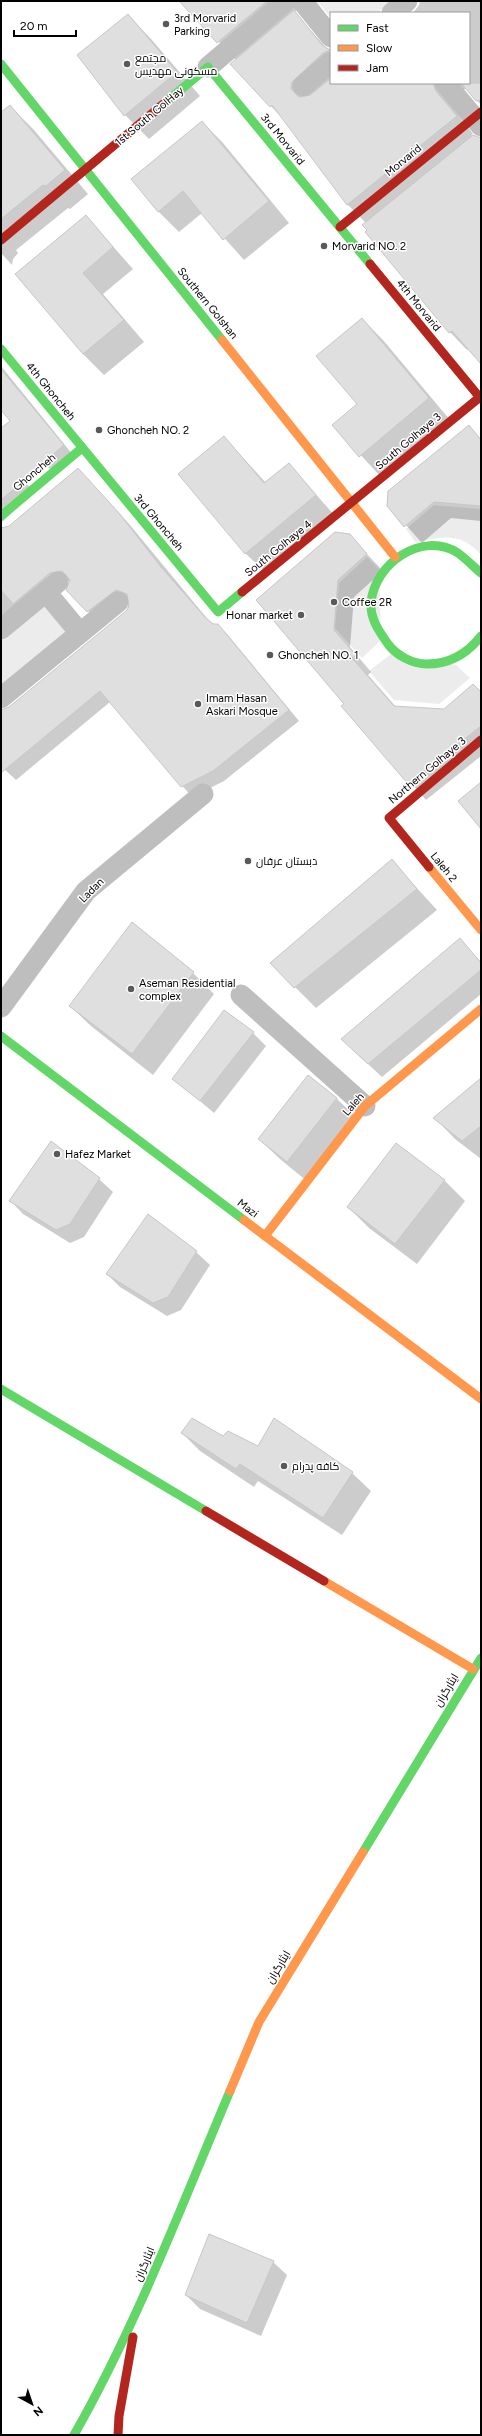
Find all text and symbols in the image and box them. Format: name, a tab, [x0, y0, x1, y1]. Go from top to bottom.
scale bar	[14, 12, 76, 38]
place label: 3rd Morvarid Parking	[174, 12, 236, 38]
legend	[330, 12, 470, 84]
text: 20 m	[20, 19, 48, 33]
marker: 3rd Morvarid Parking	[161, 19, 171, 29]
text: Fast	[366, 21, 389, 35]
text: Slow	[366, 41, 393, 55]
place label: مجتمع مسکونی مهدیس	[135, 52, 217, 78]
marker: مجتمع مسکونی مهدیس	[122, 59, 132, 69]
text: Jam	[366, 61, 389, 75]
street label: 1st South GolHay	[112, 84, 186, 149]
street label: 3rd Morvarid	[258, 111, 307, 168]
street label: Morvarid	[382, 142, 424, 179]
place label: Morvarid NO. 2	[332, 240, 406, 253]
marker: Morvarid NO. 2	[319, 241, 329, 251]
street label: Southern Golshan	[175, 265, 240, 342]
street label: 4th Morvarid	[394, 277, 444, 334]
street label: 4th Ghoncheh	[23, 360, 78, 423]
street label: South Golhaye 3	[373, 410, 444, 473]
place label: Ghoncheh NO. 2	[107, 424, 189, 437]
marker: Ghoncheh NO. 2	[94, 425, 104, 435]
street label: Ghoncheh	[11, 451, 58, 494]
street label: 3rd Ghoncheh	[131, 491, 186, 553]
street label: South Golhaye 4	[242, 517, 315, 579]
place label: Coffee 2R	[342, 596, 392, 609]
marker: Coffee 2R	[329, 597, 339, 607]
place label: Honar market	[226, 609, 293, 622]
marker: Honar market	[296, 610, 306, 620]
place label: Ghoncheh NO. 1	[278, 649, 359, 662]
marker: Ghoncheh NO. 1	[265, 650, 275, 660]
place label: Imam Hasan Askari Mosque	[206, 692, 278, 718]
marker: Imam Hasan Askari Mosque	[193, 699, 203, 709]
street label: Northern Golhaye 3	[386, 734, 469, 806]
street label: Laleh 2	[428, 850, 460, 885]
place label: دبستان عرفان	[256, 855, 317, 868]
marker: دبستان عرفان	[243, 856, 253, 866]
street label: Ladan	[76, 875, 106, 905]
place label: Aseman Residential complex	[139, 977, 235, 1003]
marker: Aseman Residential complex	[126, 984, 136, 994]
street label: Laleh	[340, 1090, 367, 1118]
place label: Hafez Market	[65, 1148, 131, 1161]
marker: Hafez Market	[52, 1149, 62, 1159]
street label: Mazi	[235, 1196, 261, 1220]
place label: کافه پدرام	[292, 1460, 340, 1474]
marker: کافه پدرام	[279, 1461, 289, 1471]
street label: ایثارگران	[432, 1671, 461, 1709]
street label: ایثارگران	[264, 1948, 293, 1986]
street label: ایثارگران	[131, 2245, 158, 2283]
north arrow	[12, 2384, 52, 2424]
text: N	[31, 2404, 46, 2419]

